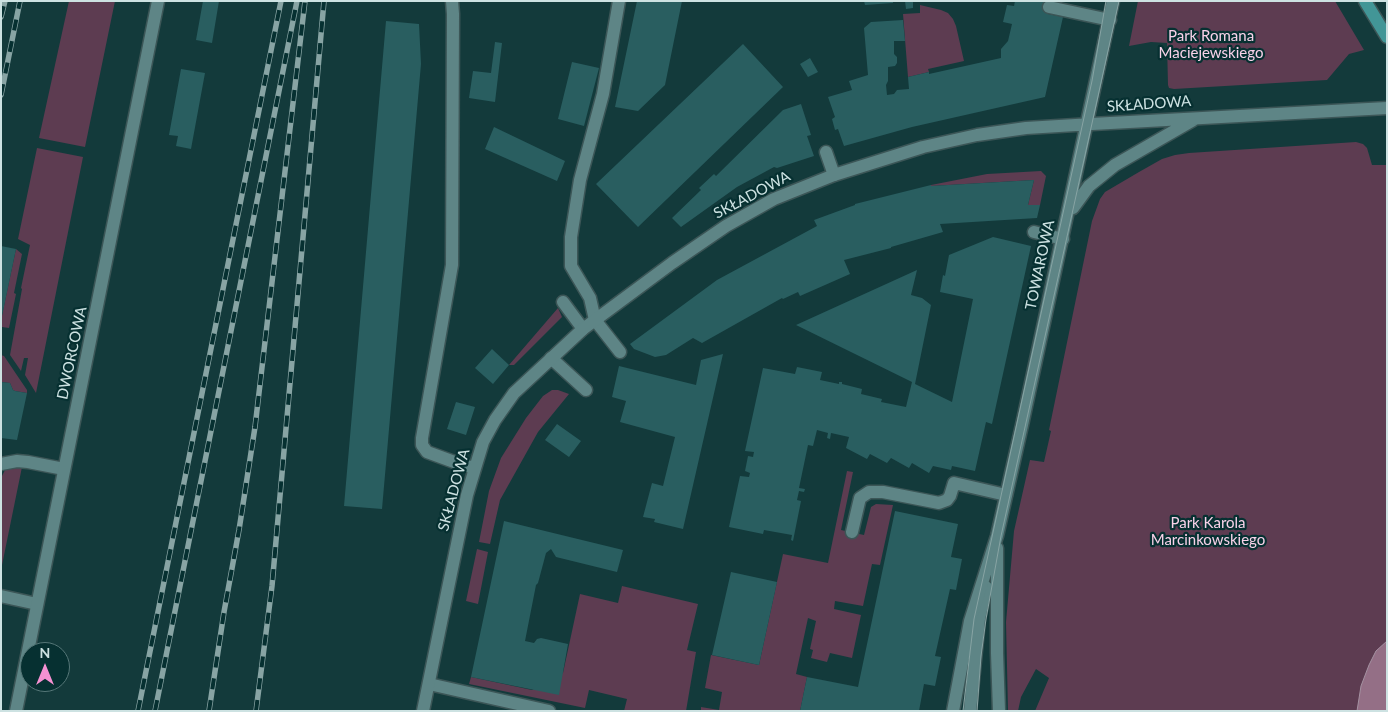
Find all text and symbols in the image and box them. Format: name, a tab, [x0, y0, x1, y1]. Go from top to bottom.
park label: Park Romana Maciejewskiego	[1159, 27, 1263, 62]
street label: SKŁADOWA	[1106, 92, 1192, 116]
street label: SKŁADOWA	[710, 167, 794, 223]
street label: TOWAROWA	[1022, 218, 1058, 312]
street label: DWORCOWA	[53, 305, 91, 401]
street label: SKŁADOWA	[434, 447, 474, 533]
park label: Park Karola Marcinkowskiego	[1151, 514, 1265, 549]
north arrow	[20, 642, 70, 692]
text: N	[40, 644, 50, 661]

